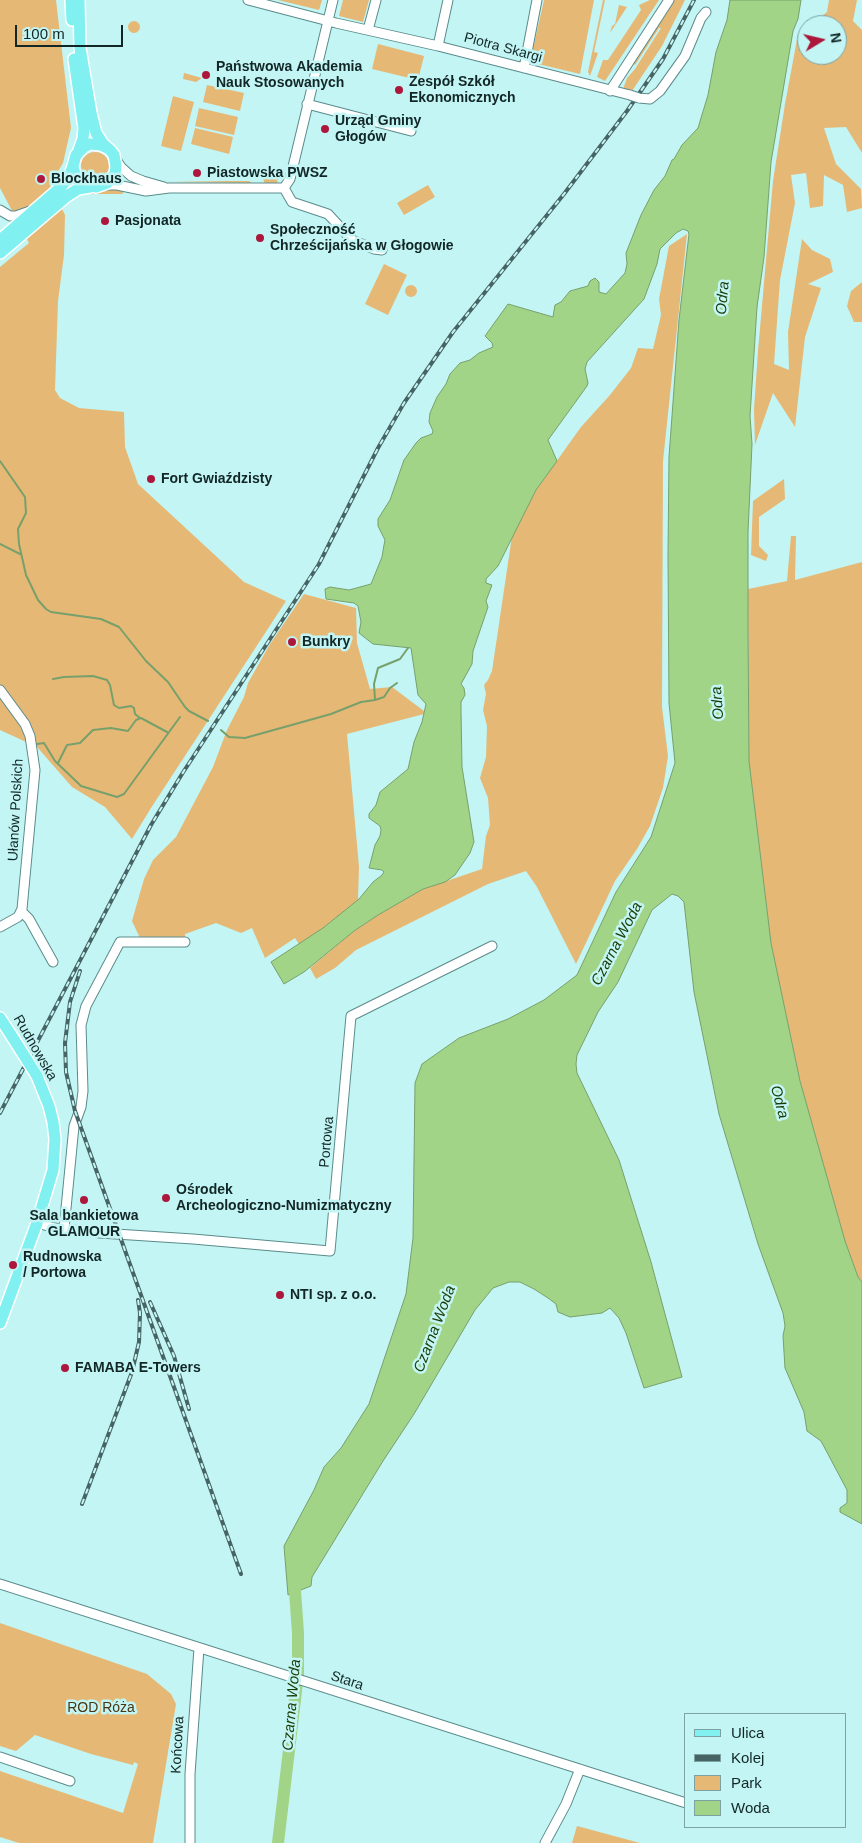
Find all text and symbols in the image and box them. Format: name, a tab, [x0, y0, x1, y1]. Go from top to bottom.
scale bar	[18, 15, 125, 47]
north arrow	[797, 15, 847, 65]
text: 100 m	[23, 25, 65, 42]
street label: Piotra Skargi	[462, 30, 544, 66]
text: N	[827, 32, 845, 44]
place label: Państwowa Akademia Nauk Stosowanych	[216, 59, 362, 92]
marker: Państwowa Akademia Nauk Stosowanych	[200, 69, 212, 81]
place label: Zespół Szkół Ekonomicznych	[409, 74, 516, 106]
marker: Zespół Szkół Ekonomicznych	[393, 84, 405, 96]
place label: Urząd Gminy Głogów	[335, 113, 421, 146]
marker: Urząd Gminy Głogów	[319, 123, 331, 135]
place label: Piastowska PWSZ	[207, 165, 328, 181]
marker: Piastowska PWSZ	[191, 167, 203, 179]
place label: Blockhaus	[51, 171, 122, 187]
marker: Blockhaus	[35, 173, 47, 185]
place label: Pasjonata	[115, 213, 181, 229]
marker: Pasjonata	[99, 215, 111, 227]
place label: Społeczność Chrześcijańska w Głogowie	[270, 222, 454, 254]
marker: Społeczność Chrześcijańska w Głogowie	[254, 232, 266, 244]
water label: Odra	[713, 281, 733, 315]
place label: Fort Gwiaździsty	[161, 471, 272, 487]
marker: Fort Gwiaździsty	[145, 473, 157, 485]
place label: Bunkry	[302, 634, 350, 650]
marker: Bunkry	[286, 636, 298, 648]
water label: Odra	[708, 686, 728, 720]
street label: Ułanów Polskich	[5, 758, 27, 862]
water label: Czarna Woda	[588, 899, 646, 989]
street label: Rudnowska	[9, 1012, 61, 1084]
water label: Odra	[766, 1084, 792, 1120]
street label: Portowa	[316, 1116, 338, 1168]
place label: Ośrodek Archeologiczno-Numizmatyczny	[176, 1182, 391, 1214]
marker: Ośrodek Archeologiczno-Numizmatyczny	[160, 1192, 172, 1204]
marker: Sala bankietowa GLAMOUR	[78, 1194, 90, 1206]
place label: Sala bankietowa GLAMOUR	[30, 1208, 138, 1240]
place label: Rudnowska / Portowa	[23, 1249, 102, 1282]
marker: Rudnowska / Portowa	[7, 1259, 19, 1271]
water label: Czarna Woda	[410, 1283, 460, 1375]
place label: NTI sp. z o.o.	[290, 1287, 376, 1303]
marker: NTI sp. z o.o.	[274, 1289, 286, 1301]
place label: FAMABA E-Towers	[75, 1360, 201, 1376]
marker: FAMABA E-Towers	[59, 1362, 71, 1374]
water label: Czarna Woda	[279, 1659, 305, 1751]
street label: Stara	[328, 1668, 366, 1694]
park label: ROD Róża	[67, 1700, 135, 1716]
legend	[684, 1713, 847, 1828]
street label: Końcowa	[168, 1716, 188, 1774]
text: Ulica	[731, 1724, 764, 1741]
text: Kolej	[731, 1749, 764, 1766]
text: Park	[731, 1774, 762, 1791]
text: Woda	[731, 1799, 770, 1816]

